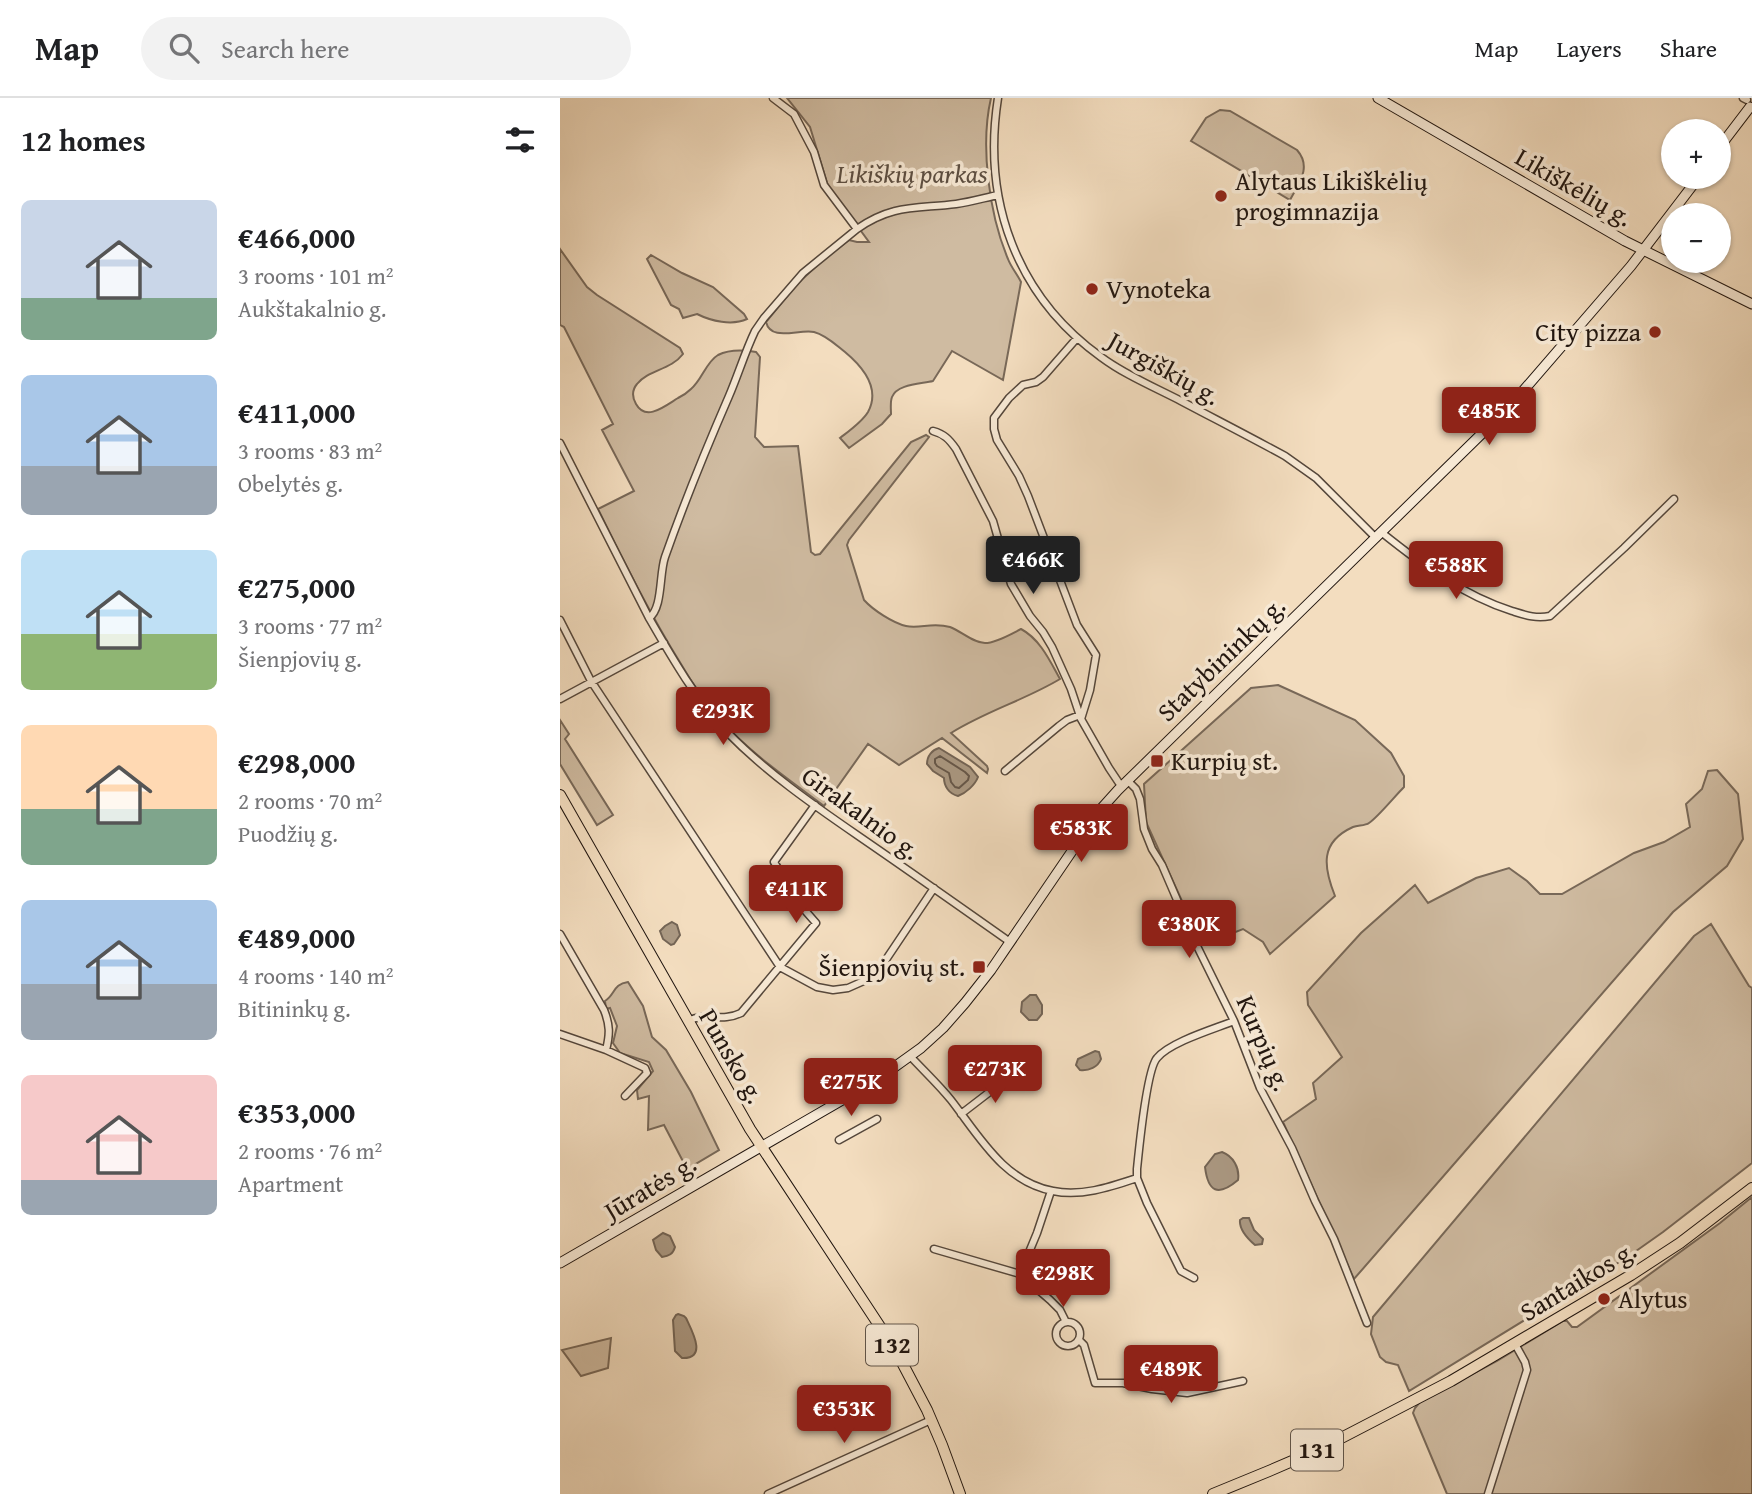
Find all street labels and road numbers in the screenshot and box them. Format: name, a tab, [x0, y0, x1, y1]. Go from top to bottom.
street label: Likiškėlių g.	[1508, 137, 1640, 236]
street label: Jurgiškių g.	[1098, 319, 1228, 414]
street label: Statybininkų g.	[1147, 587, 1294, 730]
street label: Girakalnio g.	[794, 756, 929, 869]
street label: Kurpių g.	[1227, 989, 1302, 1097]
street label: Punsko g.	[690, 1001, 775, 1110]
street label: Jūratės g.	[594, 1144, 703, 1231]
street label: Santaikos g.	[1512, 1230, 1643, 1331]
road number: 132	[866, 1324, 918, 1366]
road number: 131	[1291, 1430, 1343, 1470]

